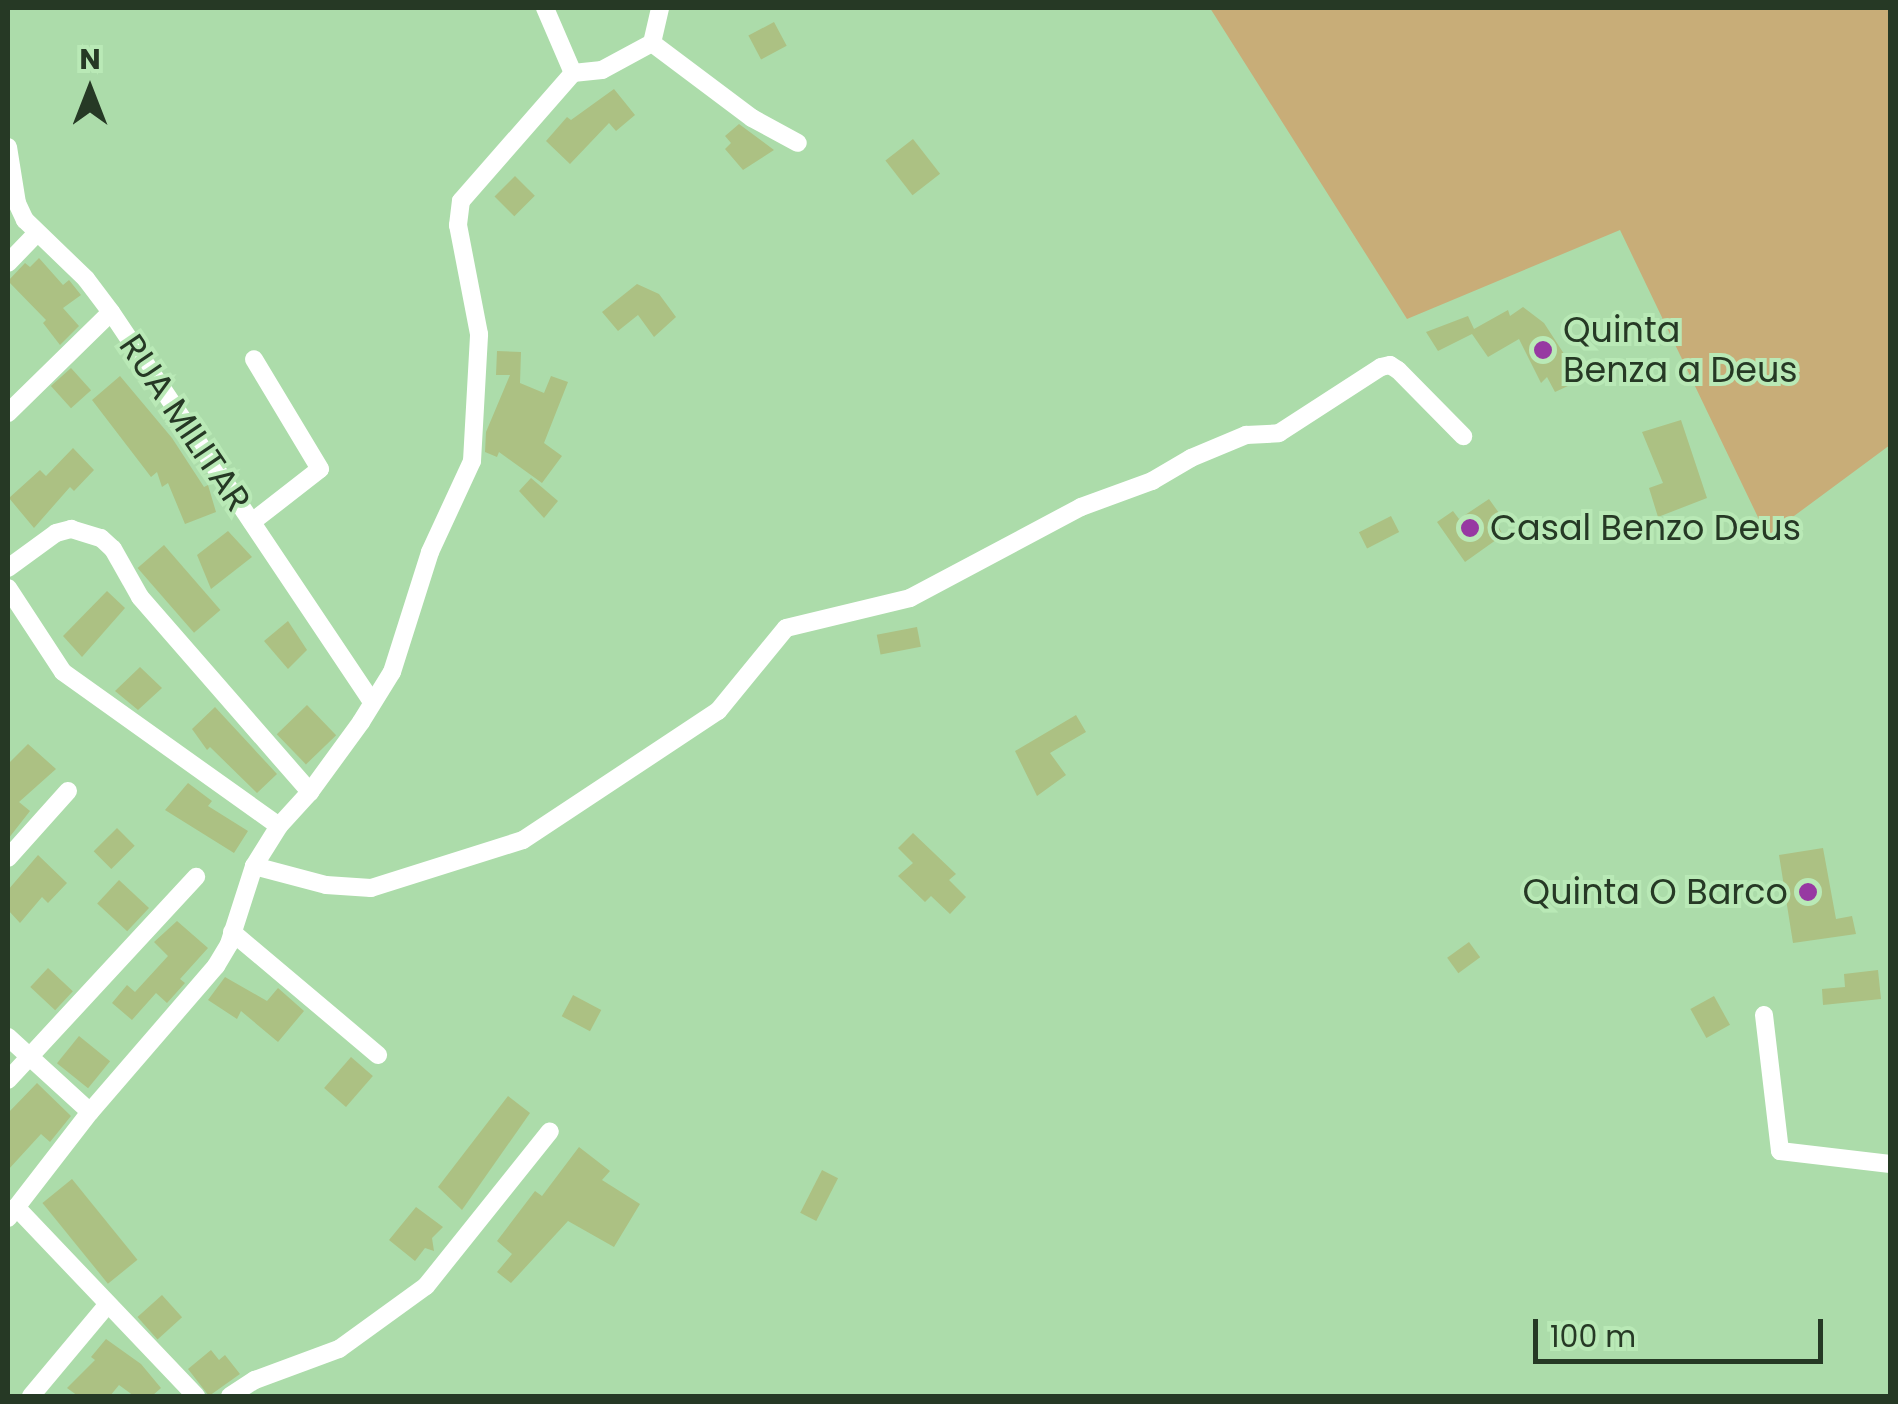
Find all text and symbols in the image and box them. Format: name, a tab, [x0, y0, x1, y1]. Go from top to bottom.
north arrow	[40, 40, 140, 140]
text: N	[79, 40, 101, 79]
place label: Quinta Benza a Deus	[1563, 309, 1798, 391]
street label: RUA MILITAR	[111, 327, 259, 519]
marker: Quinta Benza a Deus	[1532, 339, 1554, 361]
place label: Casal Benzo Deus	[1490, 507, 1801, 549]
marker: Casal Benzo Deus	[1459, 517, 1481, 539]
place label: Quinta O Barco	[1523, 871, 1788, 913]
marker: Quinta O Barco	[1797, 881, 1819, 903]
scale bar	[1538, 1299, 1828, 1361]
text: 100 m	[1550, 1315, 1636, 1358]

